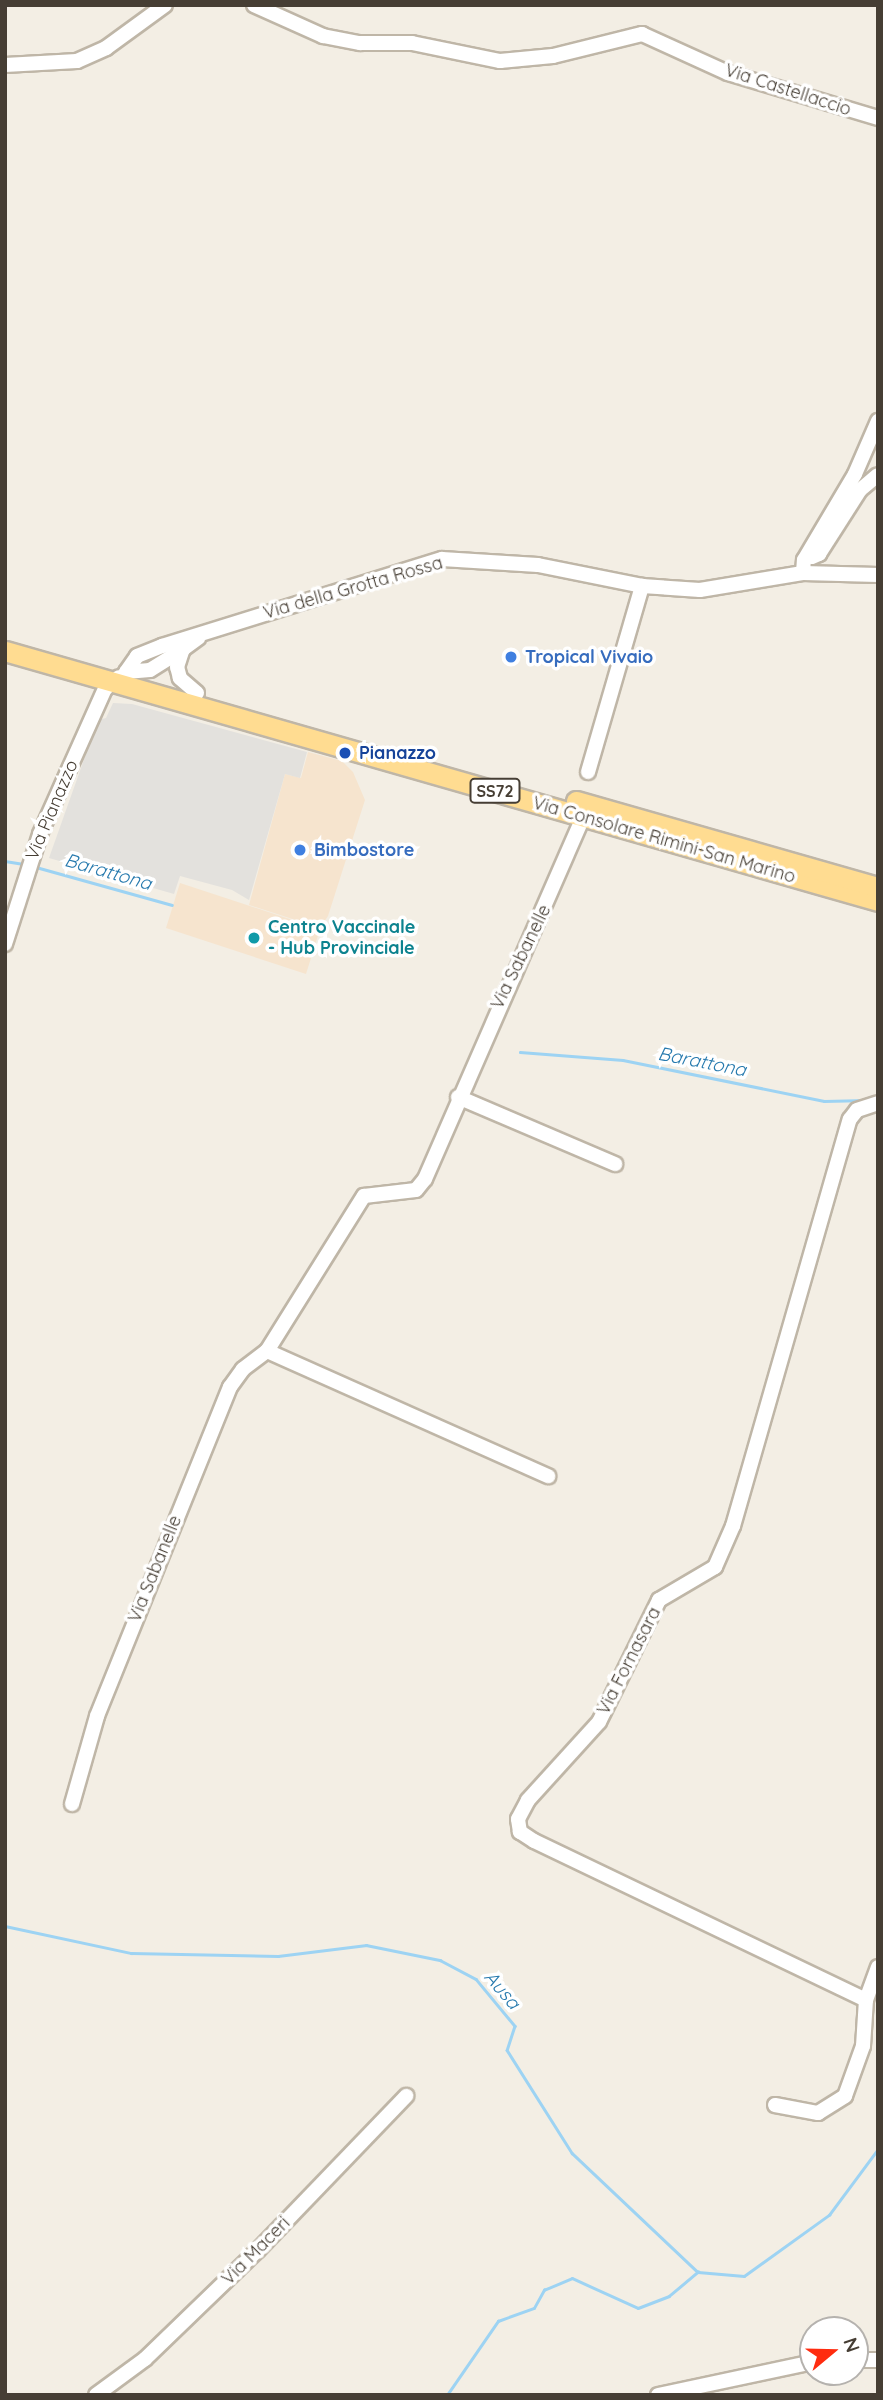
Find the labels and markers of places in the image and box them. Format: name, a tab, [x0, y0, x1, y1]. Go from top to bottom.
place label: Tropical Vivaio	[525, 646, 653, 668]
marker: Tropical Vivaio	[503, 649, 519, 665]
place label: Pianazzo	[359, 742, 436, 764]
marker: Pianazzo	[337, 745, 353, 761]
place label: Bimbostore	[314, 839, 414, 861]
marker: Bimbostore	[292, 842, 308, 858]
place label: Centro Vaccinale - Hub Provinciale	[268, 917, 415, 960]
marker: Centro Vaccinale - Hub Provinciale	[246, 930, 262, 946]

